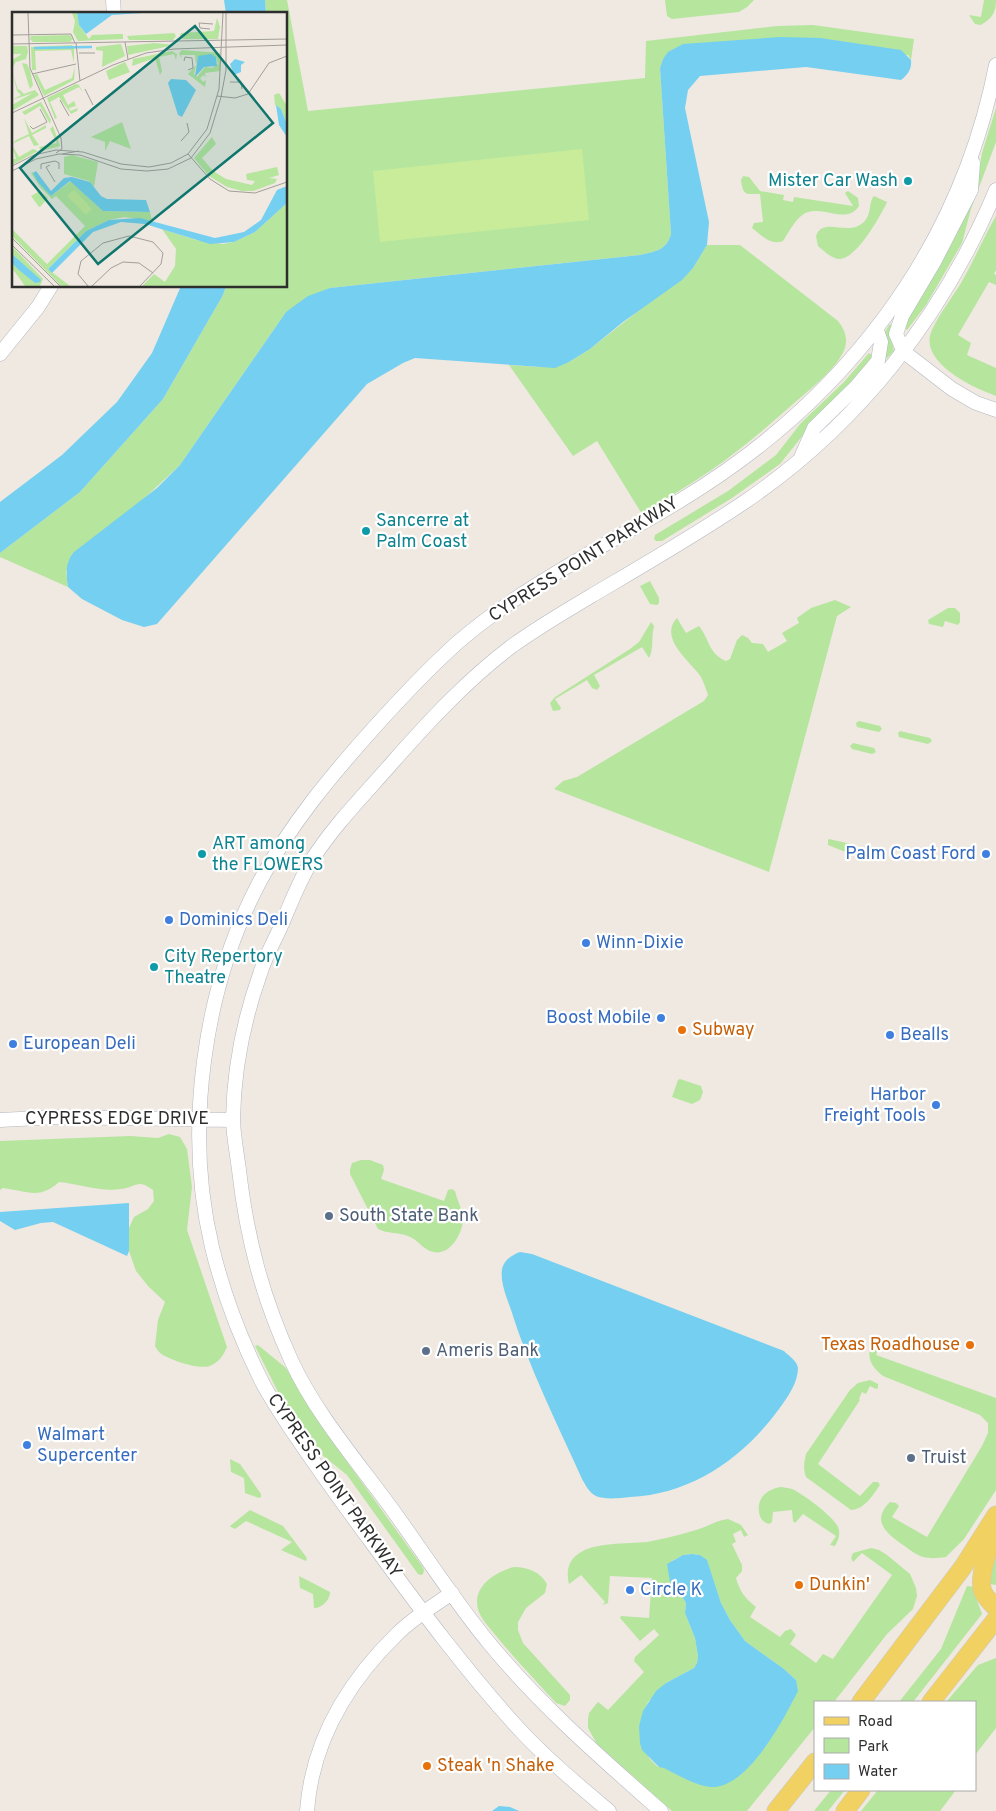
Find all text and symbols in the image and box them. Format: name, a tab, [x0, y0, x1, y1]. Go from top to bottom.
inset map	[12, 12, 288, 288]
place label: Mister Car Wash	[768, 170, 898, 193]
marker: Mister Car Wash	[902, 175, 914, 187]
street label: CYPRESS POINT PARKWAY	[485, 492, 683, 628]
place label: Sancerre at Palm Coast	[376, 510, 469, 554]
marker: Sancerre at Palm Coast	[360, 525, 372, 537]
place label: ART among the FLOWERS	[212, 833, 324, 877]
place label: Palm Coast Ford	[845, 843, 976, 866]
marker: ART among the FLOWERS	[196, 848, 208, 860]
marker: Palm Coast Ford	[980, 848, 992, 860]
place label: Dominics Deli	[179, 909, 288, 932]
marker: Dominics Deli	[163, 914, 175, 926]
place label: Winn-Dixie	[596, 932, 684, 955]
marker: Winn-Dixie	[580, 937, 592, 949]
place label: City Repertory Theatre	[164, 946, 283, 990]
marker: City Repertory Theatre	[148, 961, 160, 973]
place label: Boost Mobile	[546, 1007, 651, 1030]
marker: Boost Mobile	[655, 1012, 667, 1024]
place label: Subway	[692, 1019, 755, 1042]
marker: Subway	[676, 1024, 688, 1036]
place label: Bealls	[900, 1024, 949, 1047]
marker: Bealls	[884, 1029, 896, 1041]
place label: European Deli	[23, 1033, 136, 1056]
marker: European Deli	[7, 1038, 19, 1050]
place label: Harbor Freight Tools	[824, 1084, 926, 1128]
marker: Harbor Freight Tools	[930, 1099, 942, 1111]
street label: CYPRESS EDGE DRIVE	[25, 1108, 209, 1131]
place label: South State Bank	[339, 1205, 479, 1228]
marker: South State Bank	[323, 1210, 335, 1222]
place label: Texas Roadhouse	[821, 1334, 960, 1357]
marker: Texas Roadhouse	[964, 1339, 976, 1351]
place label: Ameris Bank	[436, 1340, 539, 1363]
marker: Ameris Bank	[420, 1345, 432, 1357]
street label: CYPRESS POINT PARKWAY	[262, 1389, 406, 1583]
place label: Walmart Supercenter	[37, 1424, 137, 1468]
marker: Walmart Supercenter	[21, 1439, 33, 1451]
place label: Truist	[921, 1447, 967, 1470]
marker: Truist	[905, 1452, 917, 1464]
place label: Dunkin'	[809, 1574, 870, 1597]
place label: Circle K	[640, 1579, 702, 1602]
marker: Dunkin'	[793, 1579, 805, 1591]
marker: Circle K	[624, 1584, 636, 1596]
legend	[814, 1701, 976, 1791]
text: Road	[858, 1713, 893, 1732]
text: Park	[858, 1738, 889, 1757]
place label: Steak 'n Shake	[437, 1755, 554, 1778]
marker: Steak 'n Shake	[421, 1760, 433, 1772]
text: Water	[858, 1763, 898, 1782]

